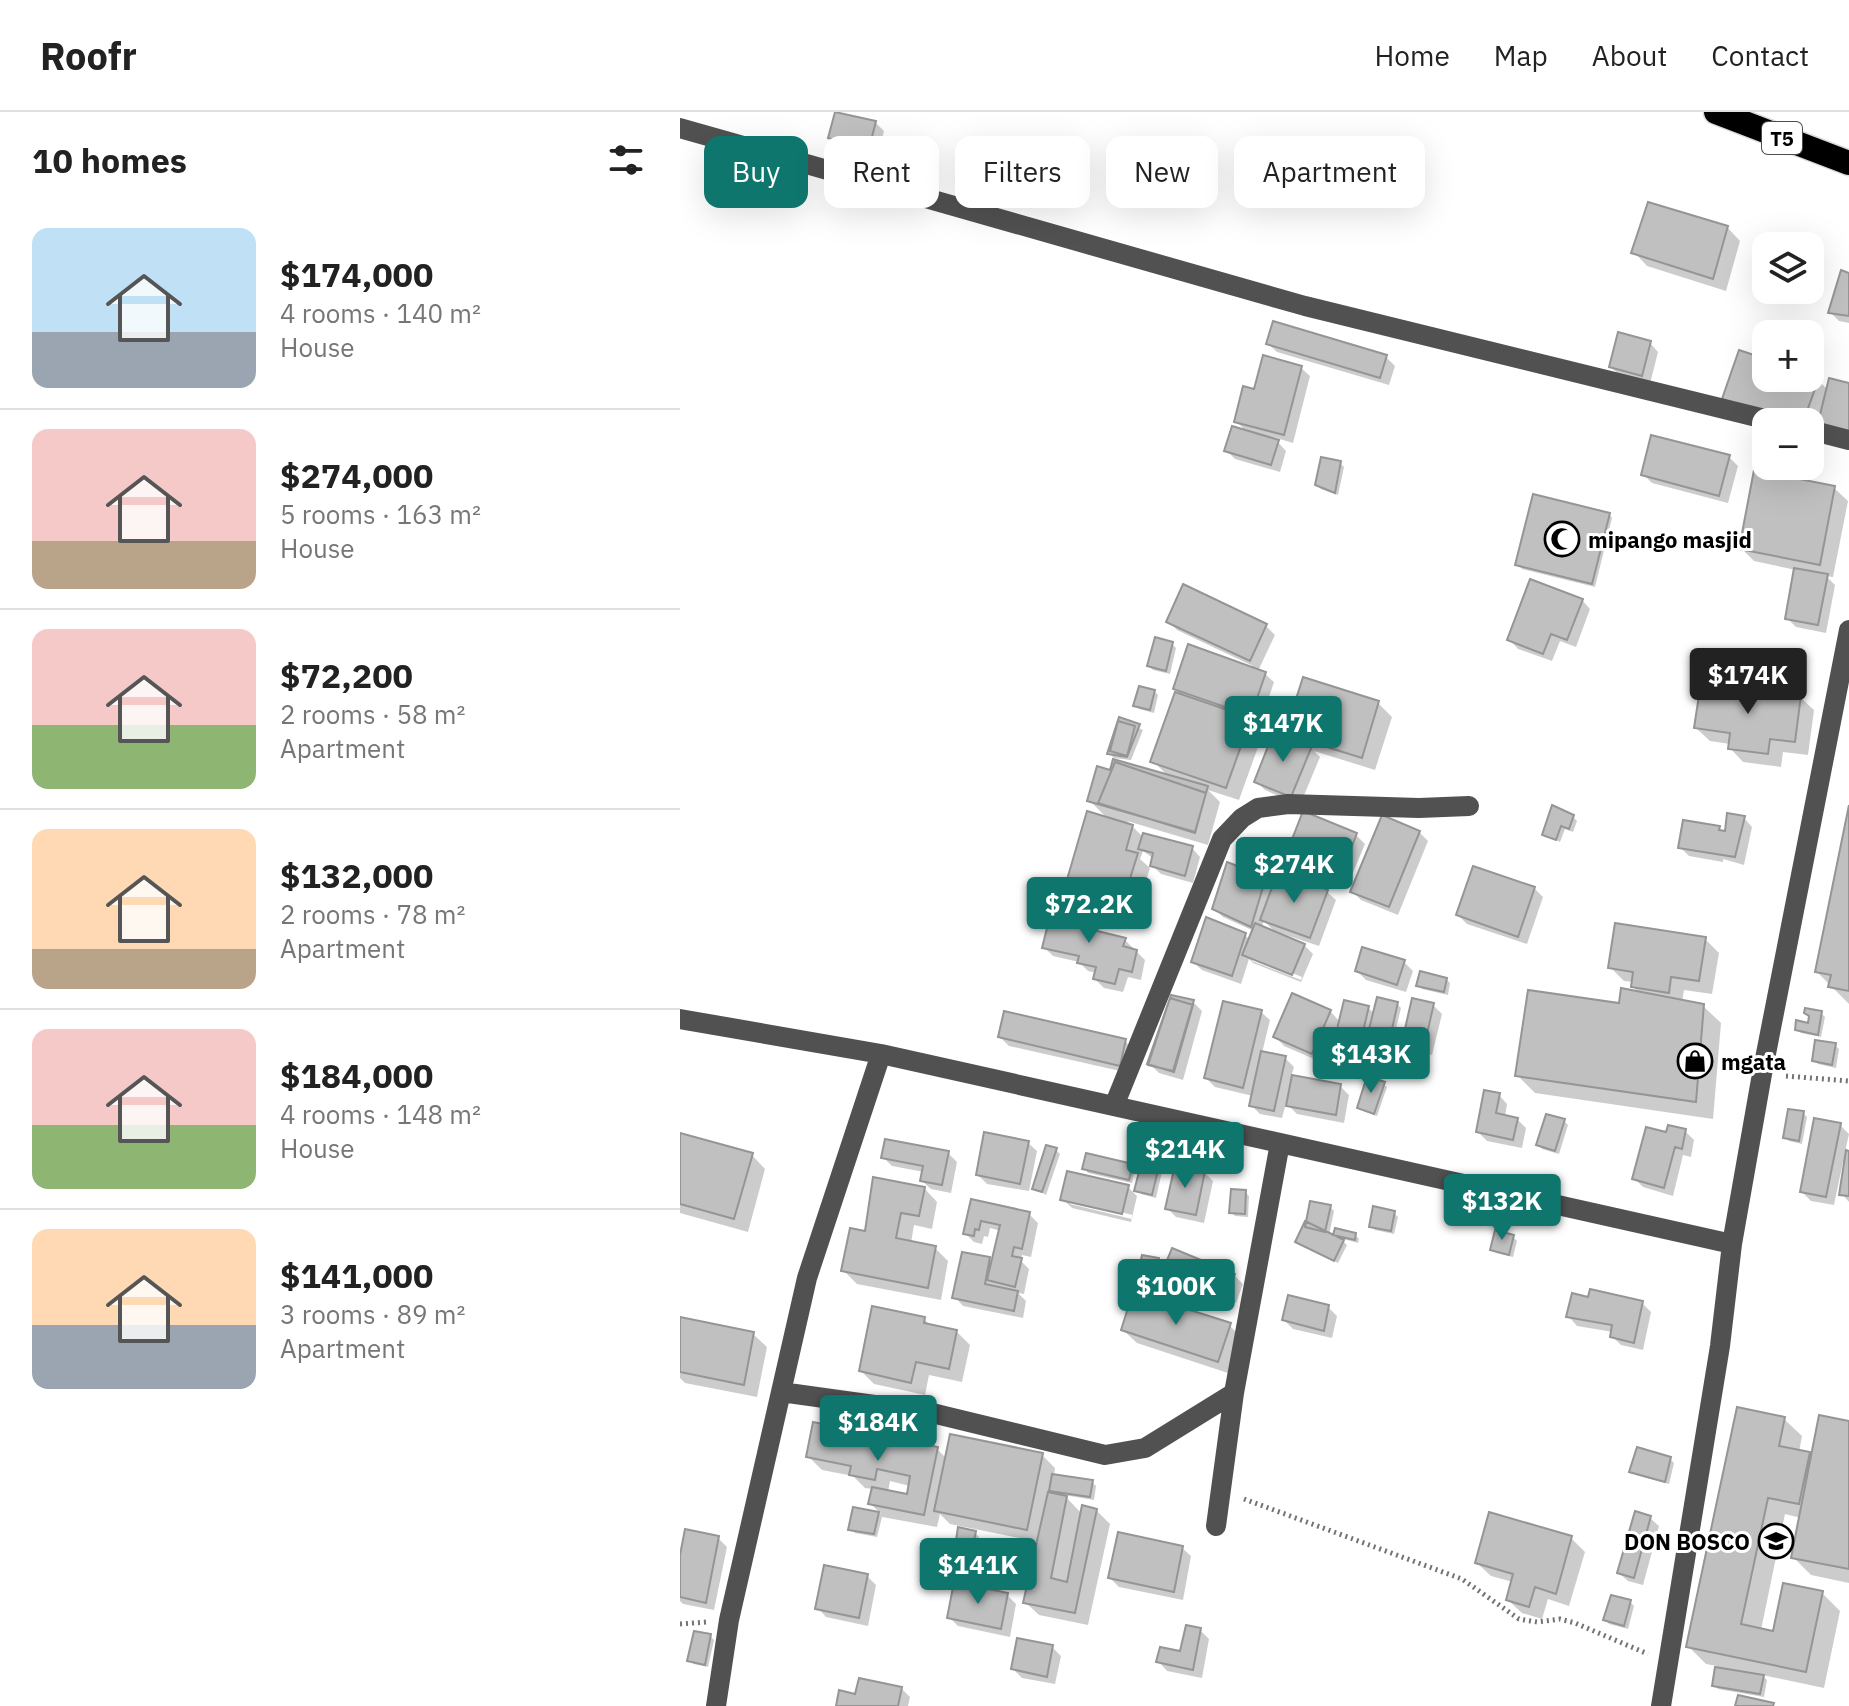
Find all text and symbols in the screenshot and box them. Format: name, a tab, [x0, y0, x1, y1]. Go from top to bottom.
text: Roofr	[40, 31, 137, 80]
text: Home	[1374, 37, 1450, 74]
text: Map	[1494, 37, 1548, 74]
text: About	[1592, 37, 1667, 74]
text: Contact	[1711, 37, 1809, 74]
road number: T5	[1762, 122, 1802, 154]
chip: Buy	[704, 136, 808, 208]
chip: Rent	[824, 136, 939, 208]
chip: Filters	[955, 136, 1090, 208]
chip: New	[1106, 136, 1218, 208]
chip: Apartment	[1234, 136, 1425, 208]
text: 10 homes	[32, 138, 187, 182]
icon: filters	[604, 138, 648, 182]
map controls	[1752, 232, 1824, 480]
button: layers	[1752, 232, 1824, 304]
text: $174,000	[280, 252, 433, 296]
icon: home	[96, 260, 192, 356]
text: 4 rooms · 140 m²	[280, 296, 481, 330]
button: +	[1752, 320, 1824, 392]
text: House	[280, 330, 355, 364]
button: −	[1752, 408, 1824, 480]
text: $274,000	[280, 453, 433, 497]
icon: home	[96, 461, 192, 557]
text: 5 rooms · 163 m²	[280, 497, 481, 531]
mosque icon: mipango masjid	[1543, 520, 1581, 558]
place label: mipango masjid	[1588, 525, 1752, 554]
text: House	[280, 531, 355, 565]
pin: $174K	[1692, 648, 1804, 716]
text: $72,200	[280, 653, 413, 697]
text: $174K	[1708, 657, 1788, 691]
icon: home	[96, 661, 192, 757]
pin: $147K	[1227, 696, 1339, 764]
text: 2 rooms · 58 m²	[280, 697, 465, 731]
text: $147K	[1243, 705, 1323, 739]
text: Apartment	[280, 731, 405, 765]
pin: $274K	[1238, 837, 1350, 905]
text: $274K	[1254, 846, 1334, 880]
text: $132,000	[280, 853, 433, 897]
icon: home	[96, 861, 192, 957]
pin: $72.2K	[1024, 877, 1154, 945]
text: $72.2K	[1045, 886, 1133, 920]
text: 2 rooms · 78 m²	[280, 897, 465, 931]
text: Apartment	[280, 931, 405, 965]
pin: $143K	[1315, 1027, 1427, 1095]
text: $143K	[1331, 1036, 1411, 1070]
shop icon: mgata	[1676, 1042, 1714, 1080]
place label: mgata	[1721, 1047, 1786, 1076]
text: $184,000	[280, 1053, 433, 1097]
icon: home	[96, 1061, 192, 1157]
text: 4 rooms · 148 m²	[280, 1097, 481, 1131]
pin: $214K	[1129, 1122, 1241, 1190]
text: House	[280, 1131, 355, 1165]
text: $214K	[1145, 1131, 1225, 1165]
pin: $132K	[1446, 1174, 1558, 1242]
text: $132K	[1462, 1183, 1542, 1217]
text: $141,000	[280, 1253, 433, 1297]
pin: $100K	[1120, 1259, 1232, 1327]
icon: home	[96, 1261, 192, 1357]
text: $100K	[1136, 1268, 1216, 1302]
text: 3 rooms · 89 m²	[280, 1297, 465, 1331]
text: Apartment	[280, 1331, 405, 1365]
pin: $184K	[822, 1395, 934, 1463]
text: $184K	[838, 1404, 918, 1438]
school or university icon: DON BOSCO	[1757, 1522, 1795, 1560]
place label: DON BOSCO	[1624, 1527, 1750, 1556]
pin: $141K	[922, 1538, 1034, 1606]
text: $141K	[938, 1547, 1018, 1581]

